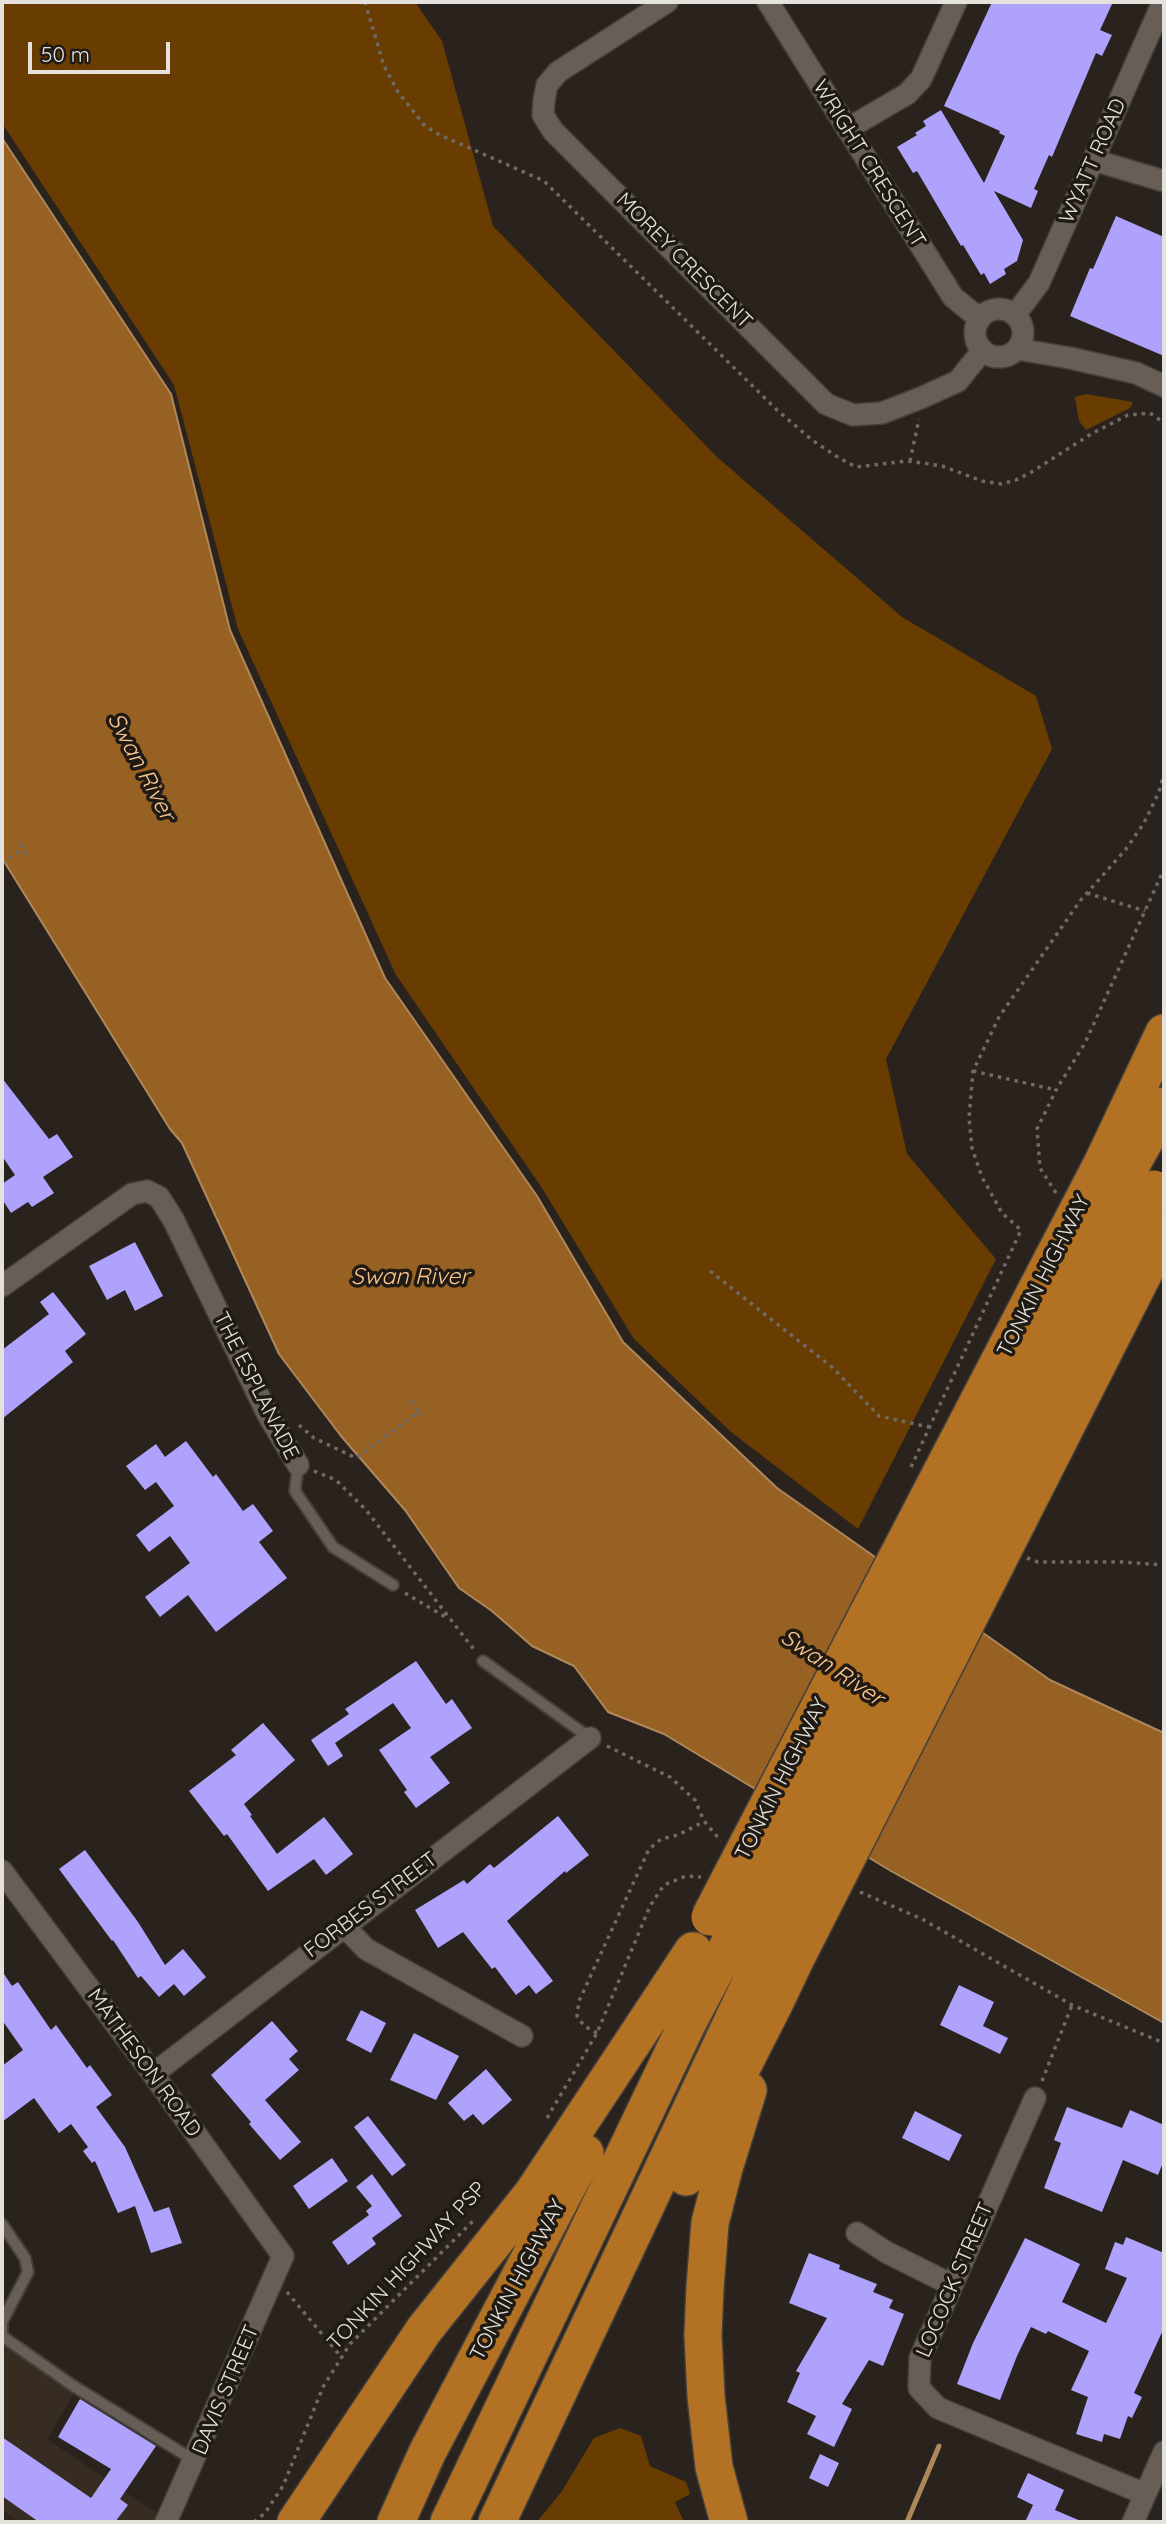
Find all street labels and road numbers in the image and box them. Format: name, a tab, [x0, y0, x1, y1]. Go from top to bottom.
street label: WRIGHT CRESCENT	[807, 76, 931, 252]
street label: WYATT ROAD	[1054, 95, 1132, 227]
street label: MOREY CRESCENT	[611, 188, 757, 334]
street label: TONKIN HIGHWAY	[992, 1191, 1096, 1361]
street label: THE ESPLANADE	[208, 1308, 304, 1464]
street label: TONKIN HIGHWAY	[730, 1694, 834, 1864]
street label: FORBES STREET	[299, 1847, 443, 1963]
street label: MATHESON ROAD	[82, 1984, 206, 2142]
street label: TONKIN HIGHWAY PSP	[322, 2177, 492, 2355]
street label: TONKIN HIGHWAY	[465, 2195, 571, 2365]
street label: LOCOCK STREET	[911, 2199, 999, 2361]
street label: DAVIS STREET	[187, 2321, 265, 2459]

